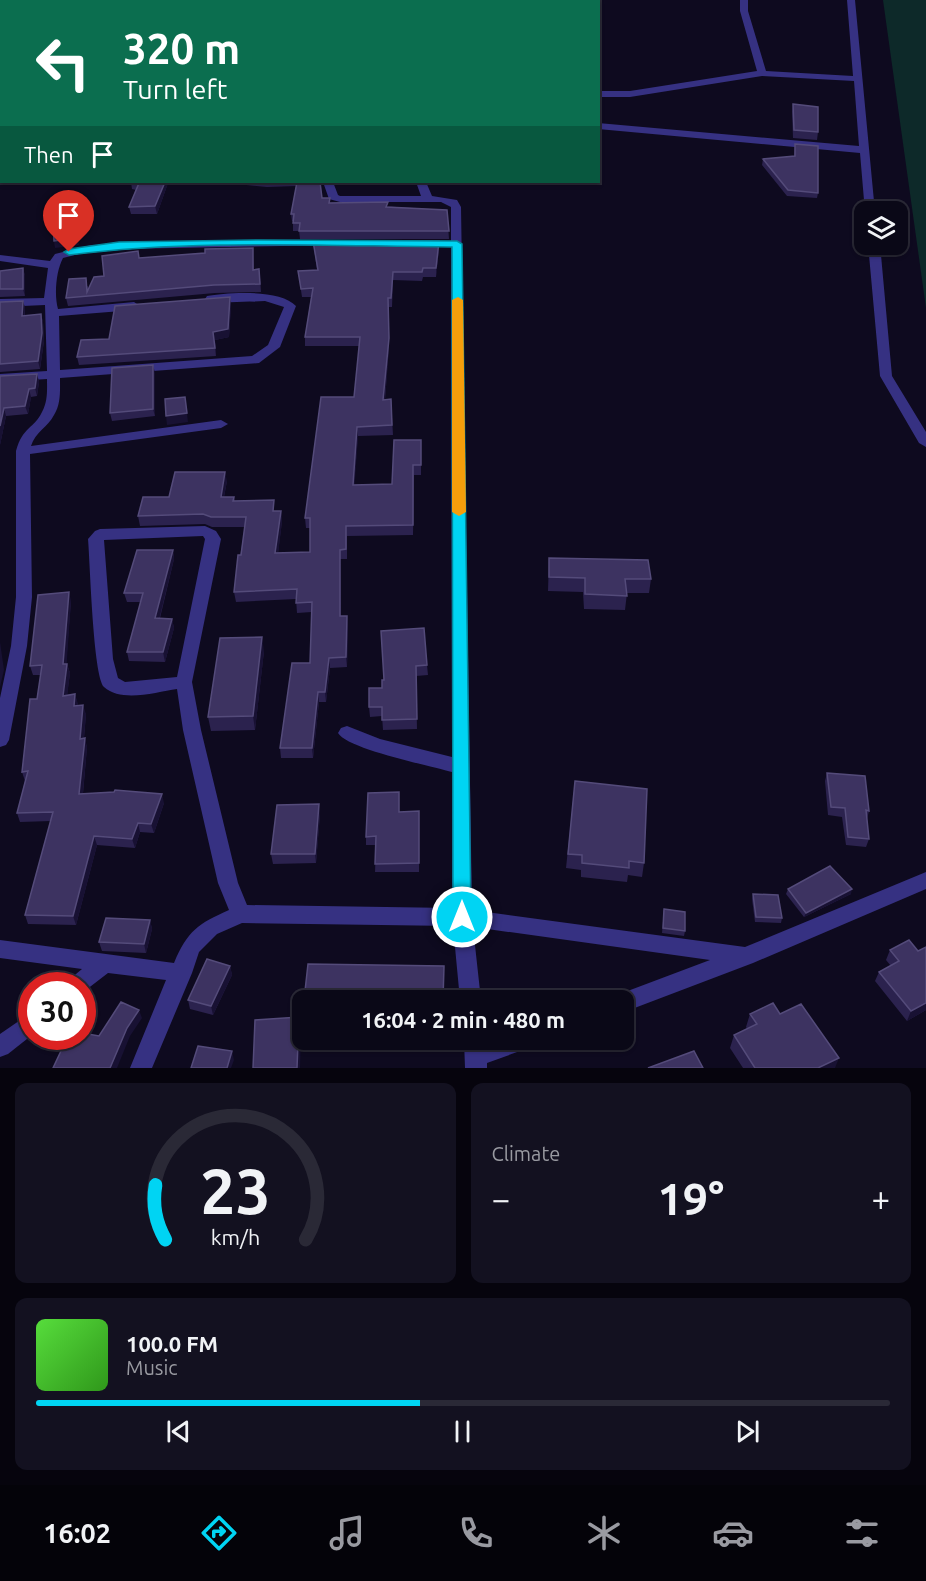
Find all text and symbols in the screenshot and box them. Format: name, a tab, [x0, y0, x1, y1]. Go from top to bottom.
icon: left	[24, 24, 102, 102]
text: 320 m	[123, 25, 240, 72]
text: Turn left	[123, 74, 227, 104]
icon: arrive	[86, 138, 119, 171]
text: Then	[24, 142, 74, 167]
pin	[43, 190, 94, 252]
icon: arrive	[52, 199, 85, 232]
map controls	[854, 201, 908, 255]
button: layers	[854, 201, 908, 255]
position arrow	[430, 885, 494, 949]
speed limit sign: 30	[18, 972, 96, 1050]
text: 16:04 · 2 min · 480 m	[361, 1007, 565, 1032]
text: Climate	[492, 1142, 560, 1165]
text: 23	[200, 1156, 270, 1226]
text: 19°	[657, 1173, 724, 1224]
text: −	[492, 1180, 510, 1217]
text: +	[871, 1180, 890, 1217]
text: km/h	[210, 1225, 260, 1249]
text: 100.0 FM	[126, 1331, 218, 1356]
text: Music	[126, 1356, 178, 1379]
icon: previous	[162, 1415, 195, 1448]
icon: pause	[446, 1415, 479, 1448]
icon: next	[731, 1415, 764, 1448]
icon: directions	[198, 1512, 240, 1554]
icon: music	[326, 1512, 368, 1554]
icon: phone	[455, 1512, 497, 1554]
icon: climate	[583, 1512, 625, 1554]
icon: car	[712, 1512, 754, 1554]
icon: filters	[841, 1512, 883, 1554]
text: 16:02	[43, 1518, 111, 1548]

